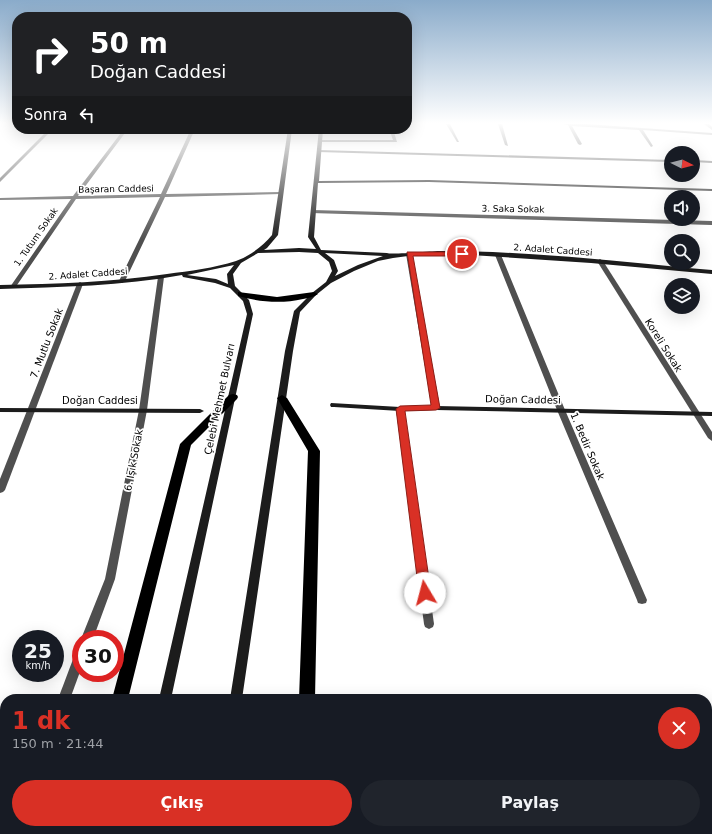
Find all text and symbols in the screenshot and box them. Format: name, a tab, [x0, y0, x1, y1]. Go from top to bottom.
text: 50 m	[90, 27, 168, 60]
icon: right	[24, 28, 76, 80]
text: Doğan Caddesi	[90, 61, 226, 82]
icon: left	[76, 104, 98, 126]
text: Sonra	[24, 106, 68, 124]
north arrow	[664, 146, 700, 182]
map controls	[664, 146, 700, 314]
street label: Başaran Caddesi	[78, 183, 154, 195]
button: sound	[664, 190, 700, 226]
street label: 3. Saka Sokak	[481, 203, 545, 215]
street label: 1. Tutum Sokak	[12, 205, 60, 268]
button: search	[664, 234, 700, 270]
pin	[445, 237, 479, 271]
street label: 2. Adalet Caddesi	[513, 242, 593, 258]
icon: arrive	[451, 243, 473, 265]
street label: 2. Adalet Caddesi	[48, 266, 128, 282]
button: layers	[664, 278, 700, 314]
street label: 7. Mutlu Sokak	[28, 307, 65, 380]
street label: Koreli Sokak	[643, 316, 684, 374]
street label: Çelebi Mehmet Bulvarı	[202, 342, 237, 456]
street label: Doğan Caddesi	[485, 393, 561, 406]
street label: Doğan Caddesi	[62, 395, 138, 406]
street label: 1. Bedir Sokak	[568, 411, 607, 482]
street label: 6. Işık Sokak	[122, 428, 145, 492]
position arrow	[404, 572, 446, 614]
speed limit sign: 30	[72, 630, 124, 682]
text: 25	[24, 639, 52, 663]
text: km/h	[25, 660, 51, 671]
text: 1 dk	[12, 707, 70, 735]
button: close	[658, 707, 700, 749]
text: 150 m · 21:44	[12, 736, 103, 751]
button: Çıkış	[12, 780, 352, 826]
button: Paylaş	[360, 780, 700, 826]

